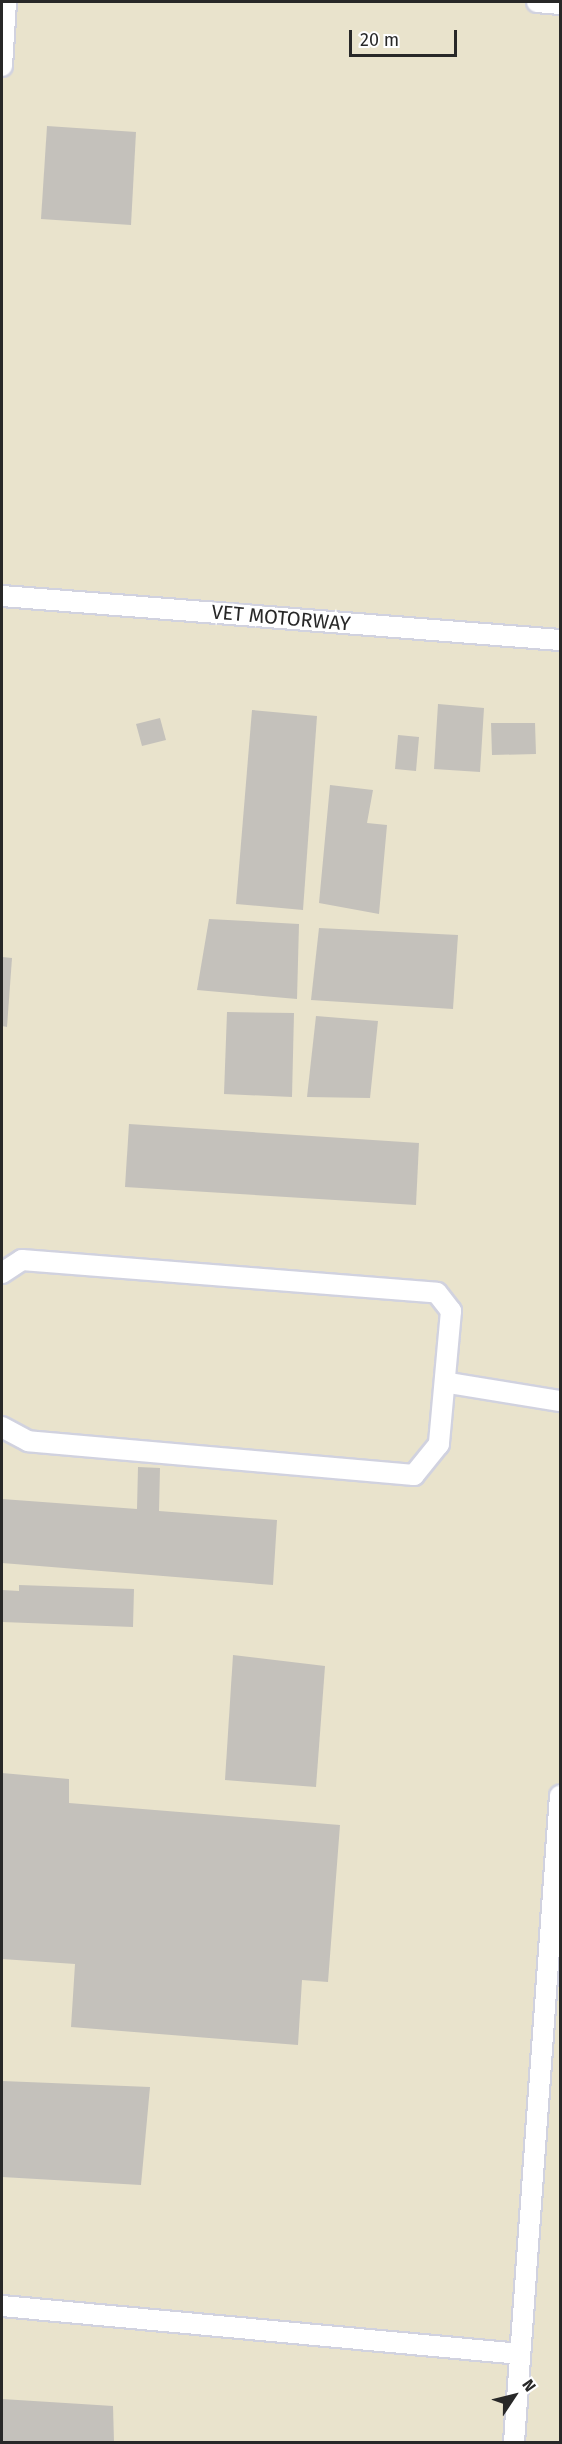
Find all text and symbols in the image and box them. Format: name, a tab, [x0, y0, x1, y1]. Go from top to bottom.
scale bar	[352, 18, 460, 56]
text: 20 m	[360, 29, 399, 51]
street label: VET MOTORWAY	[210, 600, 352, 636]
north arrow	[484, 2366, 544, 2426]
text: N	[518, 2376, 540, 2395]

